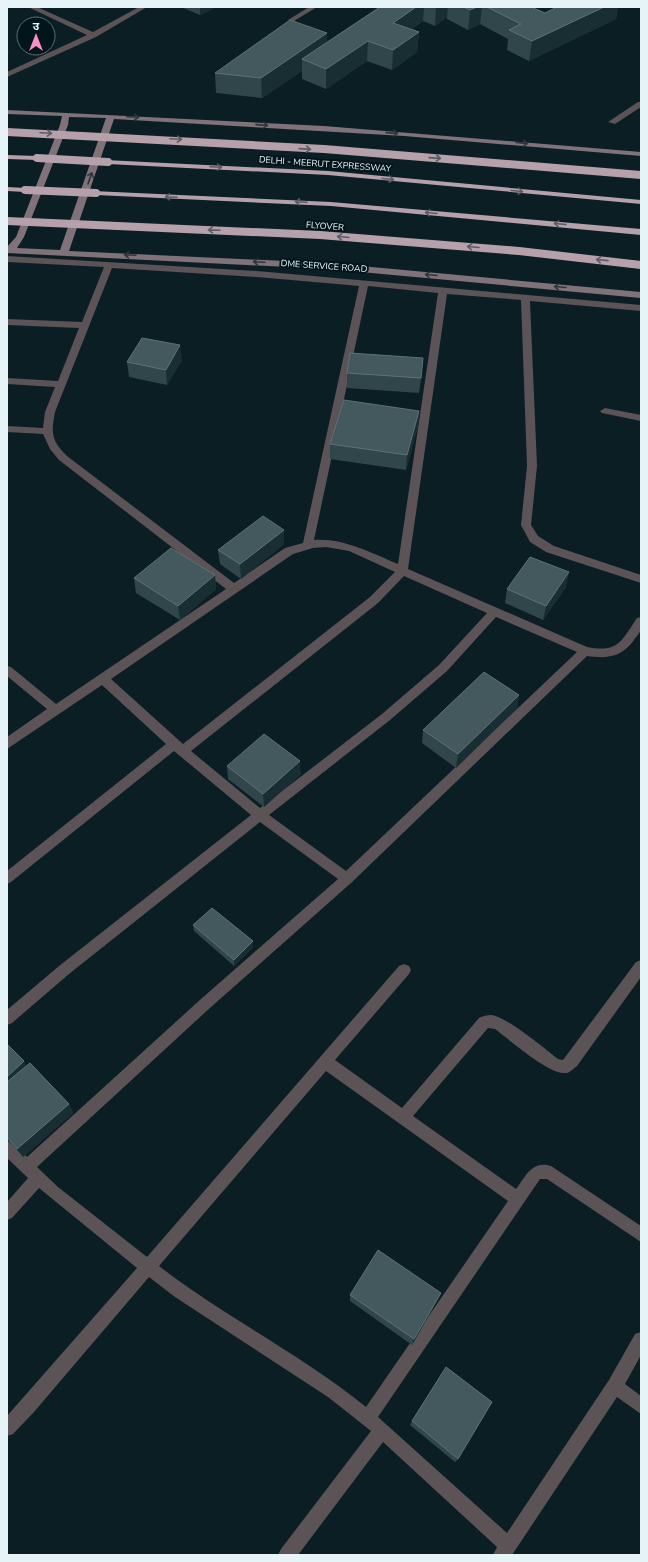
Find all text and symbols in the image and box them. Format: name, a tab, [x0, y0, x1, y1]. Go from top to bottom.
north arrow	[16, 16, 56, 56]
text: उ	[33, 19, 40, 34]
one-way arrow	[126, 114, 139, 121]
one-way arrow	[255, 122, 268, 129]
one-way arrow	[39, 130, 52, 137]
one-way arrow	[385, 130, 398, 137]
one-way arrow	[169, 136, 182, 143]
one-way arrow	[515, 139, 528, 146]
one-way arrow	[299, 145, 312, 152]
street label: DELHI - MEERUT EXPRESSWAY	[258, 153, 392, 175]
one-way arrow	[428, 154, 441, 161]
one-way arrow	[209, 164, 222, 171]
one-way arrow	[86, 172, 94, 184]
one-way arrow	[381, 175, 394, 182]
one-way arrow	[511, 187, 524, 194]
one-way arrow	[165, 193, 178, 200]
one-way arrow	[295, 199, 308, 206]
one-way arrow	[425, 209, 438, 216]
street label: FLYOVER	[306, 219, 344, 233]
one-way arrow	[554, 221, 567, 228]
one-way arrow	[208, 227, 221, 234]
one-way arrow	[337, 233, 350, 240]
one-way arrow	[467, 244, 480, 251]
one-way arrow	[124, 251, 137, 259]
street label: DME SERVICE ROAD	[280, 257, 368, 275]
one-way arrow	[596, 257, 609, 264]
one-way arrow	[253, 258, 266, 266]
one-way arrow	[425, 272, 438, 279]
one-way arrow	[554, 284, 567, 291]

